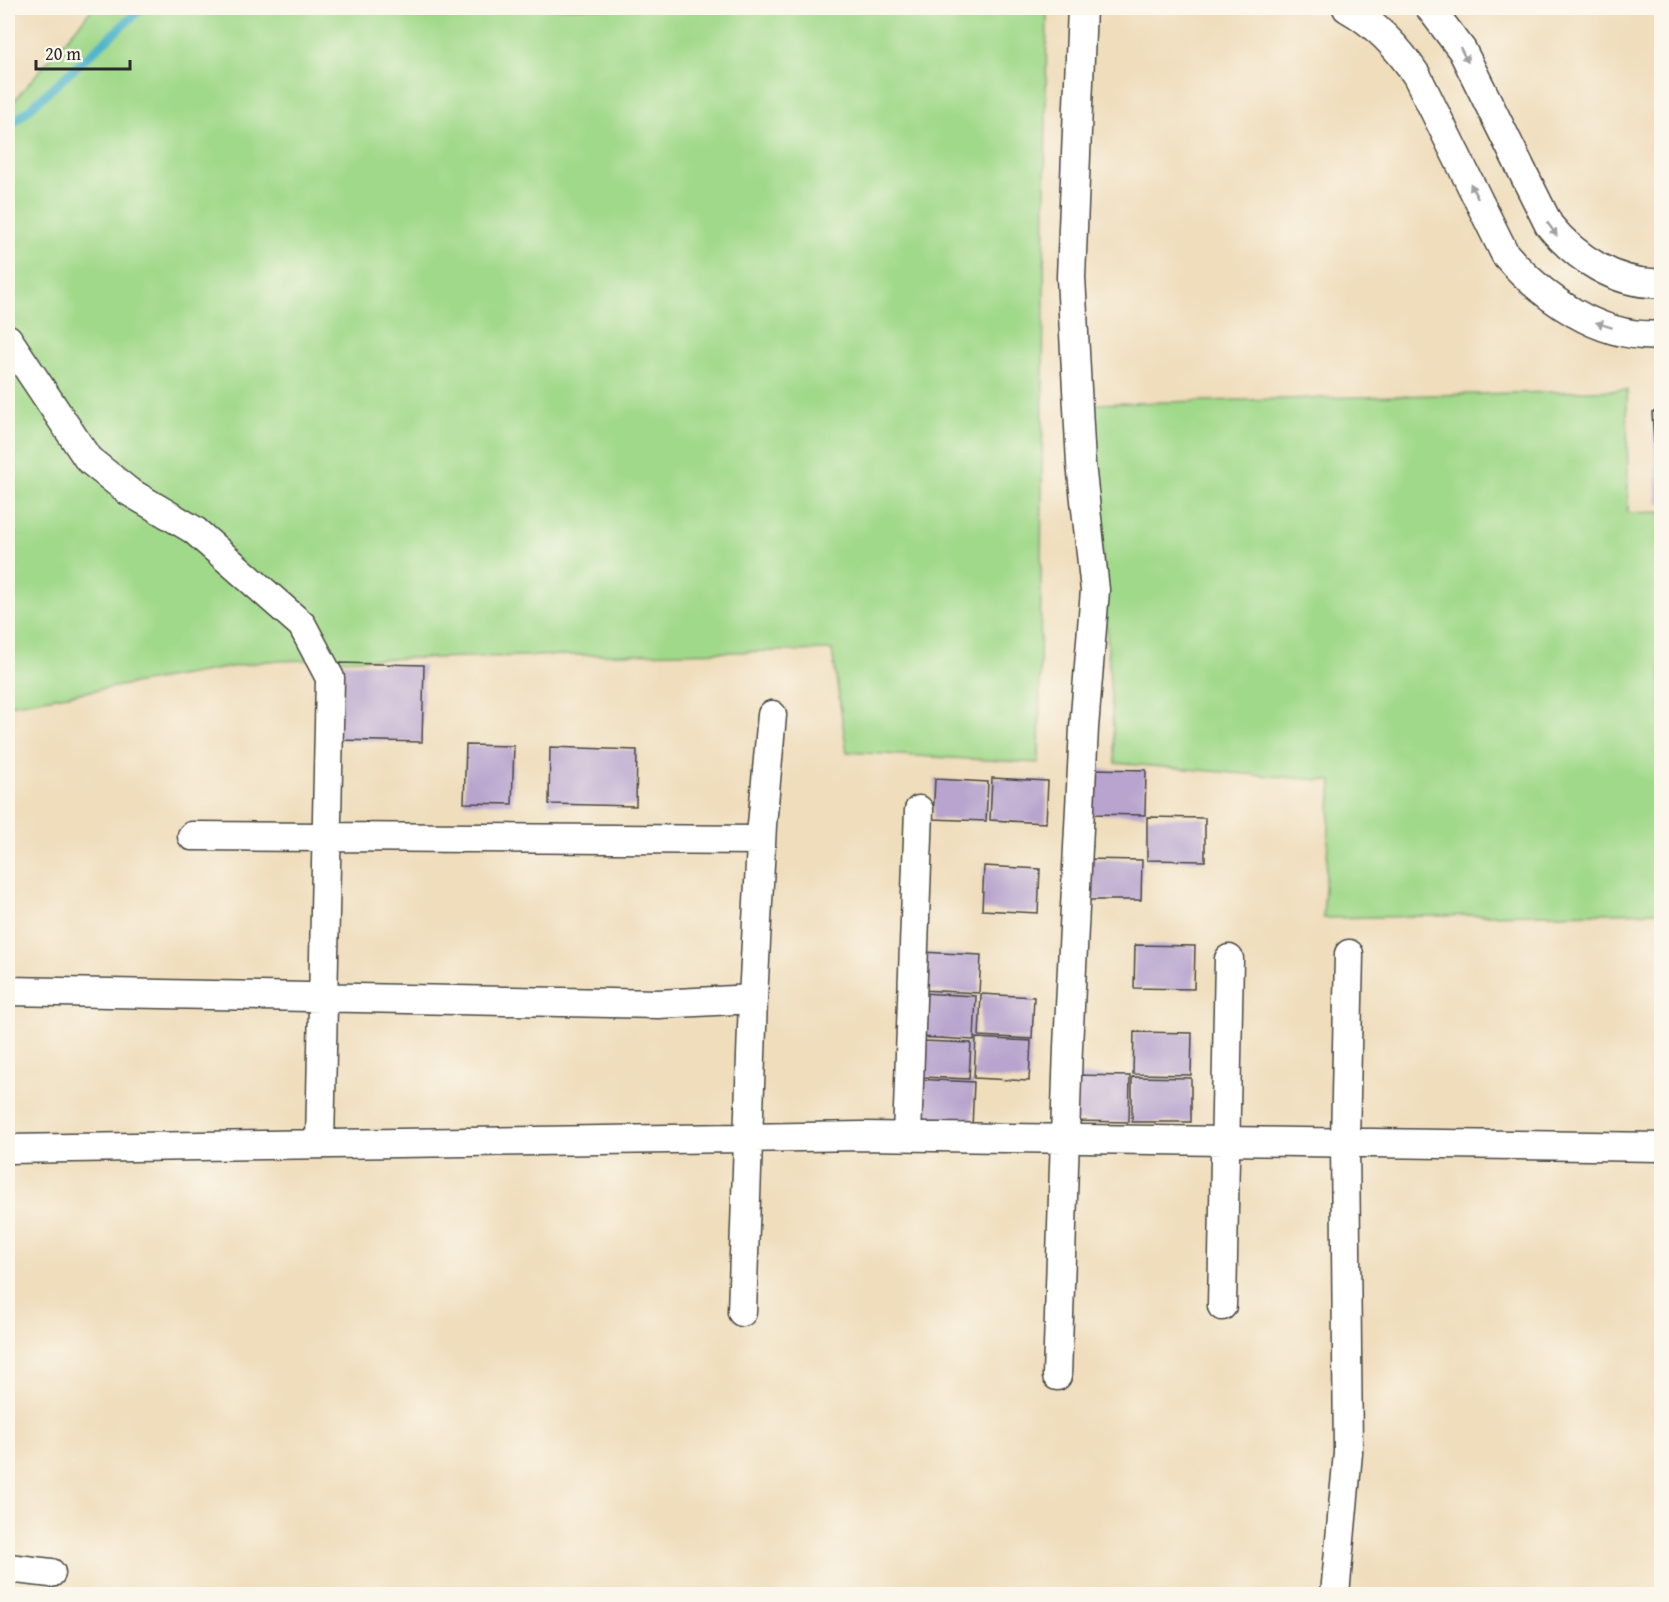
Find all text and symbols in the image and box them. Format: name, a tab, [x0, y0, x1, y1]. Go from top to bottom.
scale bar	[36, 33, 130, 71]
text: 20 m	[45, 40, 81, 67]
one-way arrow	[1459, 47, 1469, 64]
one-way arrow	[1469, 182, 1478, 199]
one-way arrow	[1546, 221, 1558, 236]
one-way arrow	[1595, 320, 1613, 330]

